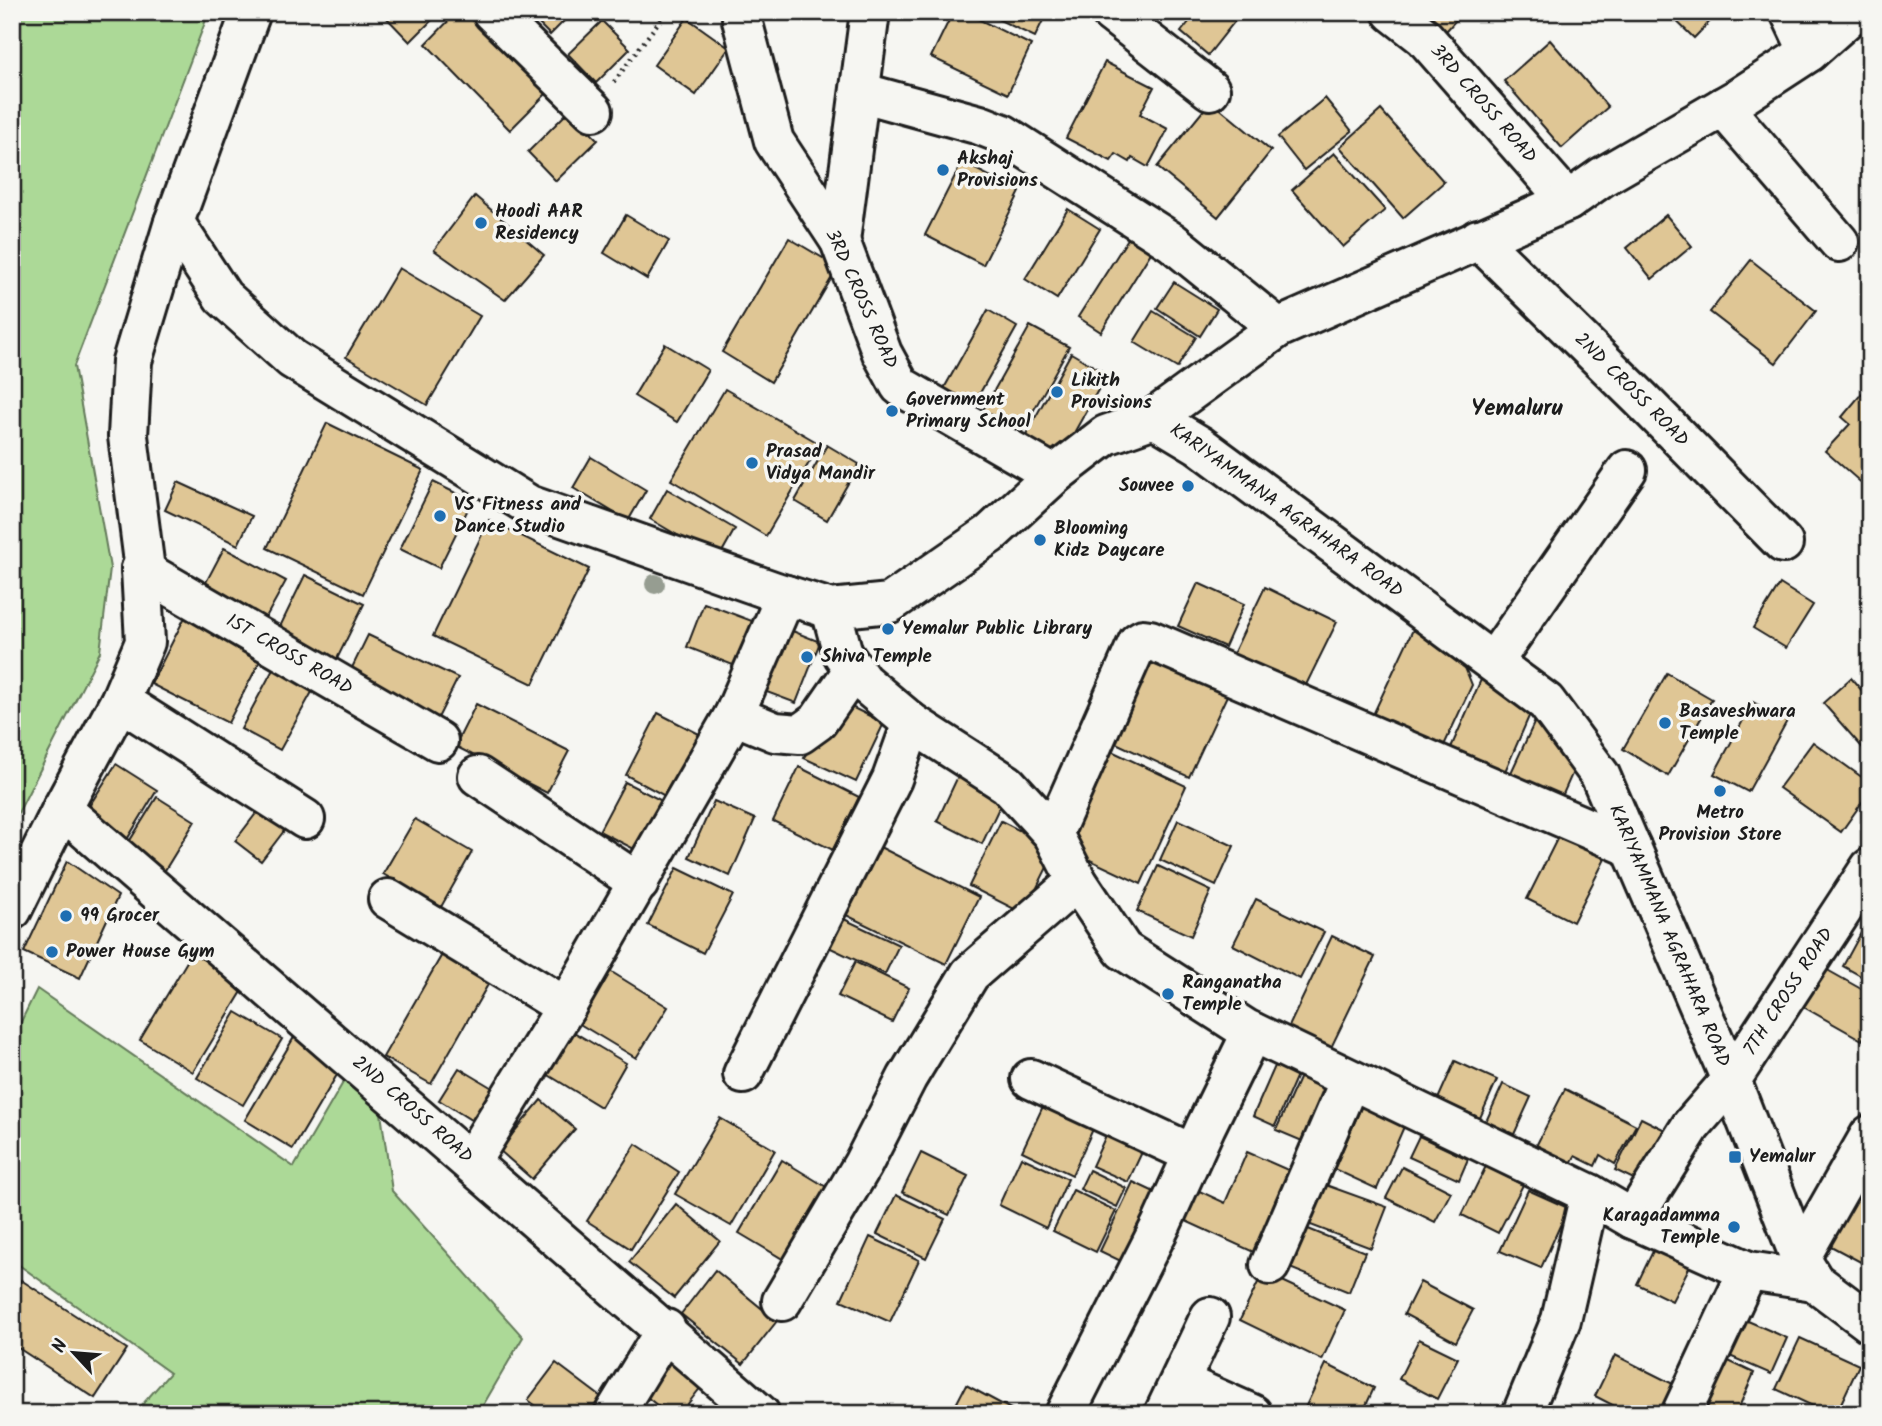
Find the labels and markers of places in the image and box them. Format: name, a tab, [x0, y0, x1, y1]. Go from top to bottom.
place label: Akshaj Provisions	[957, 144, 1038, 196]
marker: Akshaj Provisions	[935, 162, 951, 178]
place label: Hoodi AAR Residency	[495, 197, 583, 249]
marker: Hoodi AAR Residency	[473, 215, 489, 231]
place label: Likith Provisions	[1071, 366, 1152, 418]
marker: Likith Provisions	[1049, 384, 1065, 400]
place label: Government Primary School	[906, 385, 1031, 437]
marker: Government Primary School	[884, 403, 900, 419]
place label: Prasad Vidya Mandir	[766, 437, 876, 489]
marker: Prasad Vidya Mandir	[744, 455, 760, 471]
place label: Souvee	[1119, 471, 1174, 501]
marker: Souvee	[1180, 478, 1196, 494]
place label: VS Fitness and Dance Studio	[454, 490, 582, 542]
marker: VS Fitness and Dance Studio	[432, 508, 448, 524]
place label: Blooming Kidz Daycare	[1054, 514, 1164, 566]
marker: Blooming Kidz Daycare	[1032, 532, 1048, 548]
place label: Yemalur Public Library	[902, 614, 1092, 644]
marker: Yemalur Public Library	[880, 621, 896, 637]
place label: Shiva Temple	[821, 642, 932, 672]
marker: Shiva Temple	[799, 649, 815, 665]
place label: Basaveshwara Temple	[1679, 697, 1796, 749]
marker: Basaveshwara Temple	[1657, 715, 1673, 731]
marker: Metro Provision Store	[1712, 783, 1728, 799]
place label: Metro Provision Store	[1658, 798, 1782, 850]
place label: 99 Grocer	[80, 901, 160, 931]
marker: 99 Grocer	[58, 908, 74, 924]
place label: Power House Gym	[66, 937, 215, 967]
marker: Power House Gym	[44, 944, 60, 960]
place label: Ranganatha Temple	[1182, 968, 1282, 1020]
marker: Ranganatha Temple	[1160, 986, 1176, 1002]
place label: Yemalur	[1749, 1142, 1816, 1172]
marker: Yemalur	[1727, 1149, 1743, 1165]
place label: Karagadamma Temple	[1603, 1201, 1720, 1253]
marker: Karagadamma Temple	[1726, 1219, 1742, 1235]

